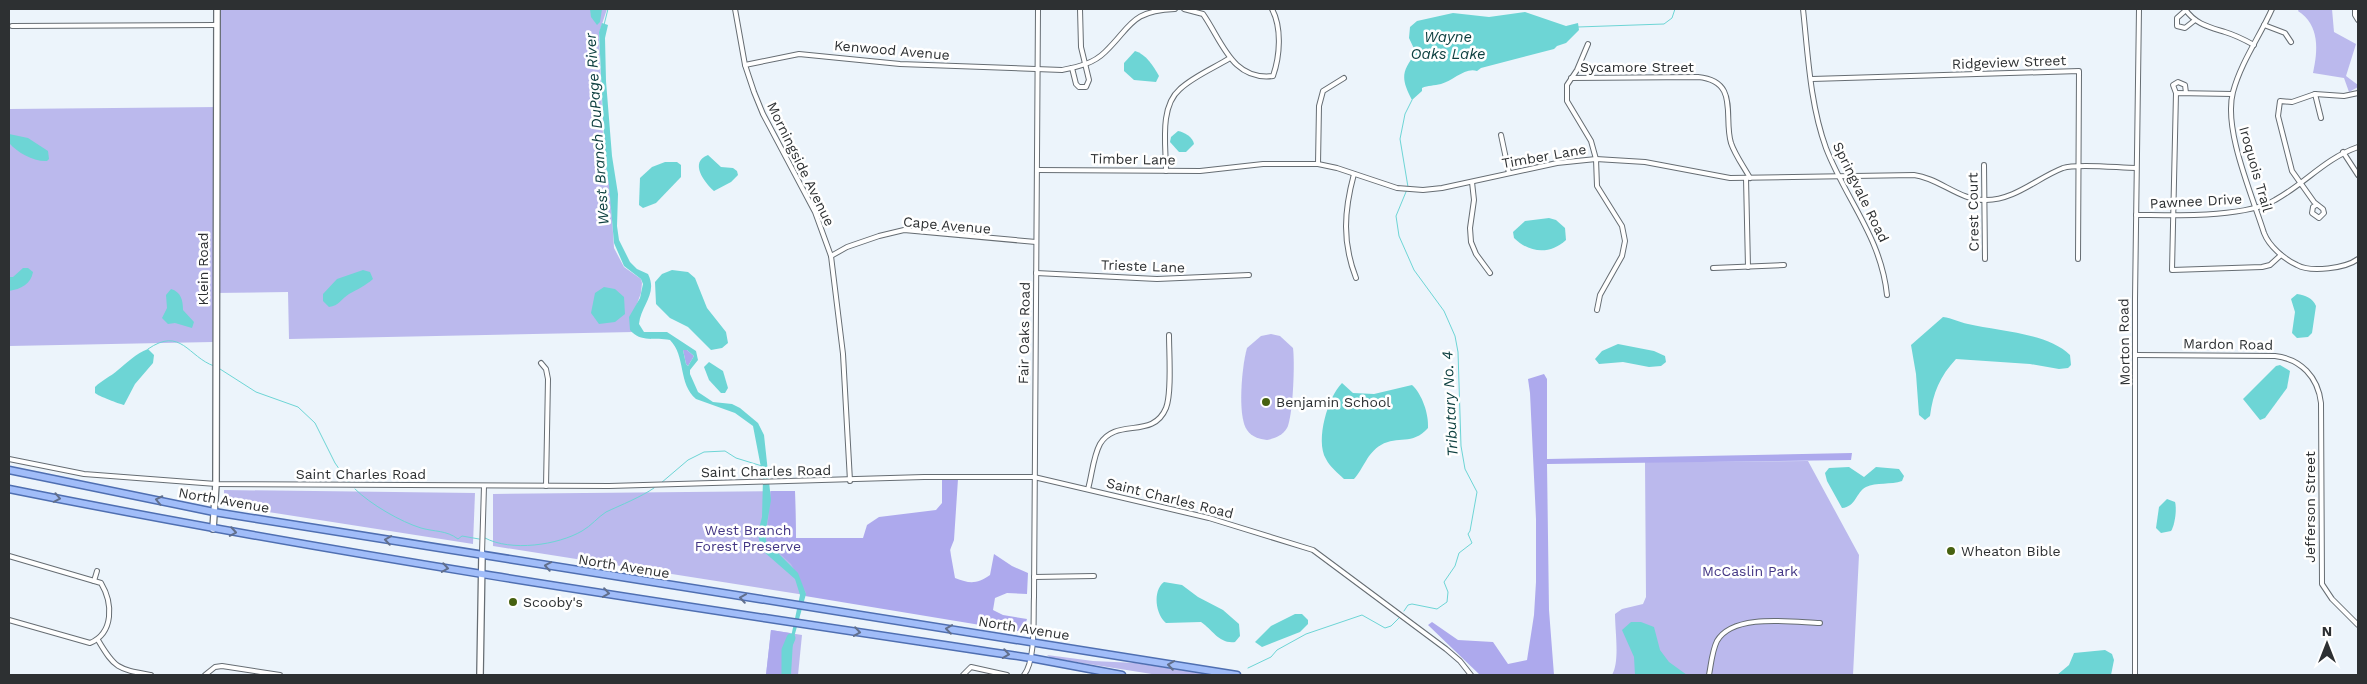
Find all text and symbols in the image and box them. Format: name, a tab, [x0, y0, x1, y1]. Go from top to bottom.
water label: Wayne Oaks Lake	[1410, 28, 1486, 63]
water label: West Branch DuPage River	[581, 31, 613, 226]
street label: Kenwood Avenue	[834, 37, 950, 63]
street label: Ridgeview Street	[1952, 52, 2067, 72]
street label: Sycamore Street	[1580, 59, 1694, 75]
street label: Morningside Avenue	[764, 99, 838, 229]
street label: Iroquois Trail	[2236, 124, 2276, 214]
street label: Springvale Road	[1830, 139, 1892, 245]
street label: Timber Lane	[1501, 141, 1587, 171]
street label: Timber Lane	[1090, 150, 1176, 168]
street label: Crest Court	[1964, 172, 1982, 252]
street label: Pawnee Drive	[2149, 191, 2243, 211]
street label: Cape Avenue	[902, 213, 992, 237]
street label: Klein Road	[195, 233, 211, 305]
street label: Trieste Lane	[1101, 257, 1185, 275]
street label: Fair Oaks Road	[1015, 282, 1033, 384]
street label: Morton Road	[2115, 298, 2133, 386]
street label: Mardon Road	[2183, 335, 2273, 353]
water label: Tributary No. 4	[1438, 350, 1462, 457]
place label: Benjamin School	[1276, 394, 1391, 410]
marker: Benjamin School	[1260, 396, 1272, 408]
street label: Jefferson Street	[2302, 451, 2318, 563]
street label: Saint Charles Road	[701, 462, 831, 480]
street label: Saint Charles Road	[296, 466, 426, 482]
street label: Saint Charles Road	[1105, 474, 1235, 522]
street label: North Avenue	[177, 484, 271, 516]
one-way arrow	[52, 493, 61, 503]
one-way arrow	[154, 496, 163, 506]
park label: West Branch Forest Preserve	[695, 522, 801, 554]
one-way arrow	[229, 527, 238, 537]
one-way arrow	[384, 535, 392, 545]
place label: Wheaton Bible	[1961, 543, 2061, 559]
marker: Wheaton Bible	[1945, 545, 1957, 557]
street label: North Avenue	[577, 551, 671, 581]
one-way arrow	[544, 561, 553, 571]
one-way arrow	[441, 563, 450, 573]
park label: McCaslin Park	[1702, 563, 1798, 579]
one-way arrow	[602, 587, 610, 598]
one-way arrow	[739, 593, 748, 603]
place label: Scooby's	[523, 594, 583, 610]
marker: Scooby's	[507, 596, 519, 608]
street label: North Avenue	[977, 613, 1071, 643]
north arrow	[2302, 619, 2352, 669]
text: N	[2322, 623, 2332, 639]
one-way arrow	[944, 624, 952, 635]
one-way arrow	[853, 627, 861, 637]
one-way arrow	[1002, 649, 1011, 659]
one-way arrow	[1167, 660, 1176, 670]

